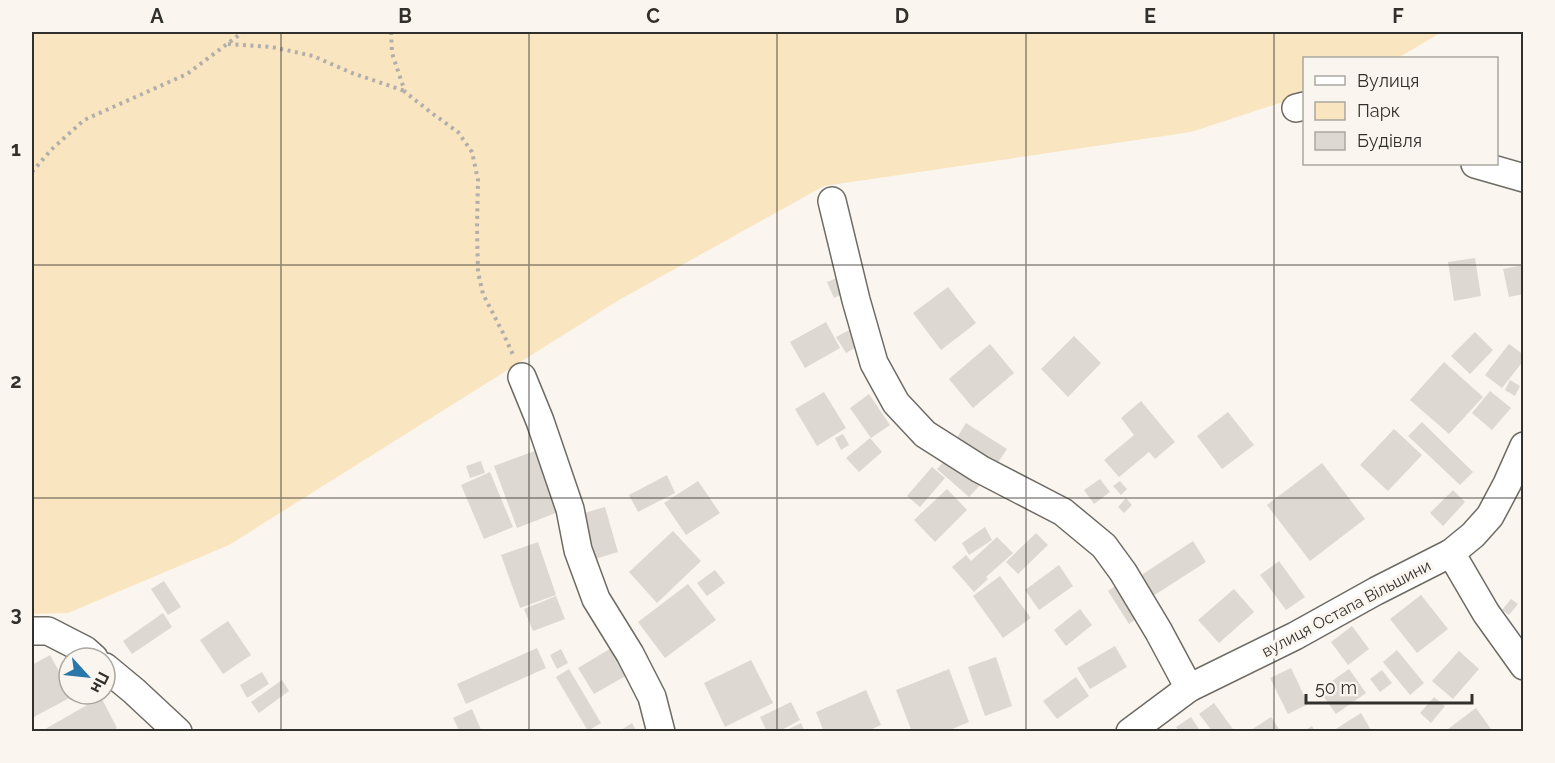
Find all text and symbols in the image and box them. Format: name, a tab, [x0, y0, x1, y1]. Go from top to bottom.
text: A	[150, 4, 164, 28]
text: B	[398, 4, 412, 28]
text: C	[646, 4, 660, 28]
text: D	[895, 4, 909, 28]
text: E	[1144, 4, 1156, 28]
text: F	[1392, 4, 1404, 28]
legend	[1303, 57, 1498, 165]
text: Вулиця	[1357, 70, 1419, 91]
text: Парк	[1357, 100, 1400, 121]
text: Будівля	[1357, 130, 1422, 151]
text: 1	[11, 137, 21, 161]
text: 2	[10, 369, 22, 393]
street label: вулиця Остапа Вільшини	[1258, 556, 1434, 661]
text: 3	[10, 602, 22, 626]
north arrow	[57, 646, 117, 706]
scale bar	[1306, 667, 1472, 705]
text: Пн	[87, 669, 113, 696]
text: 50 m	[1315, 677, 1357, 698]

